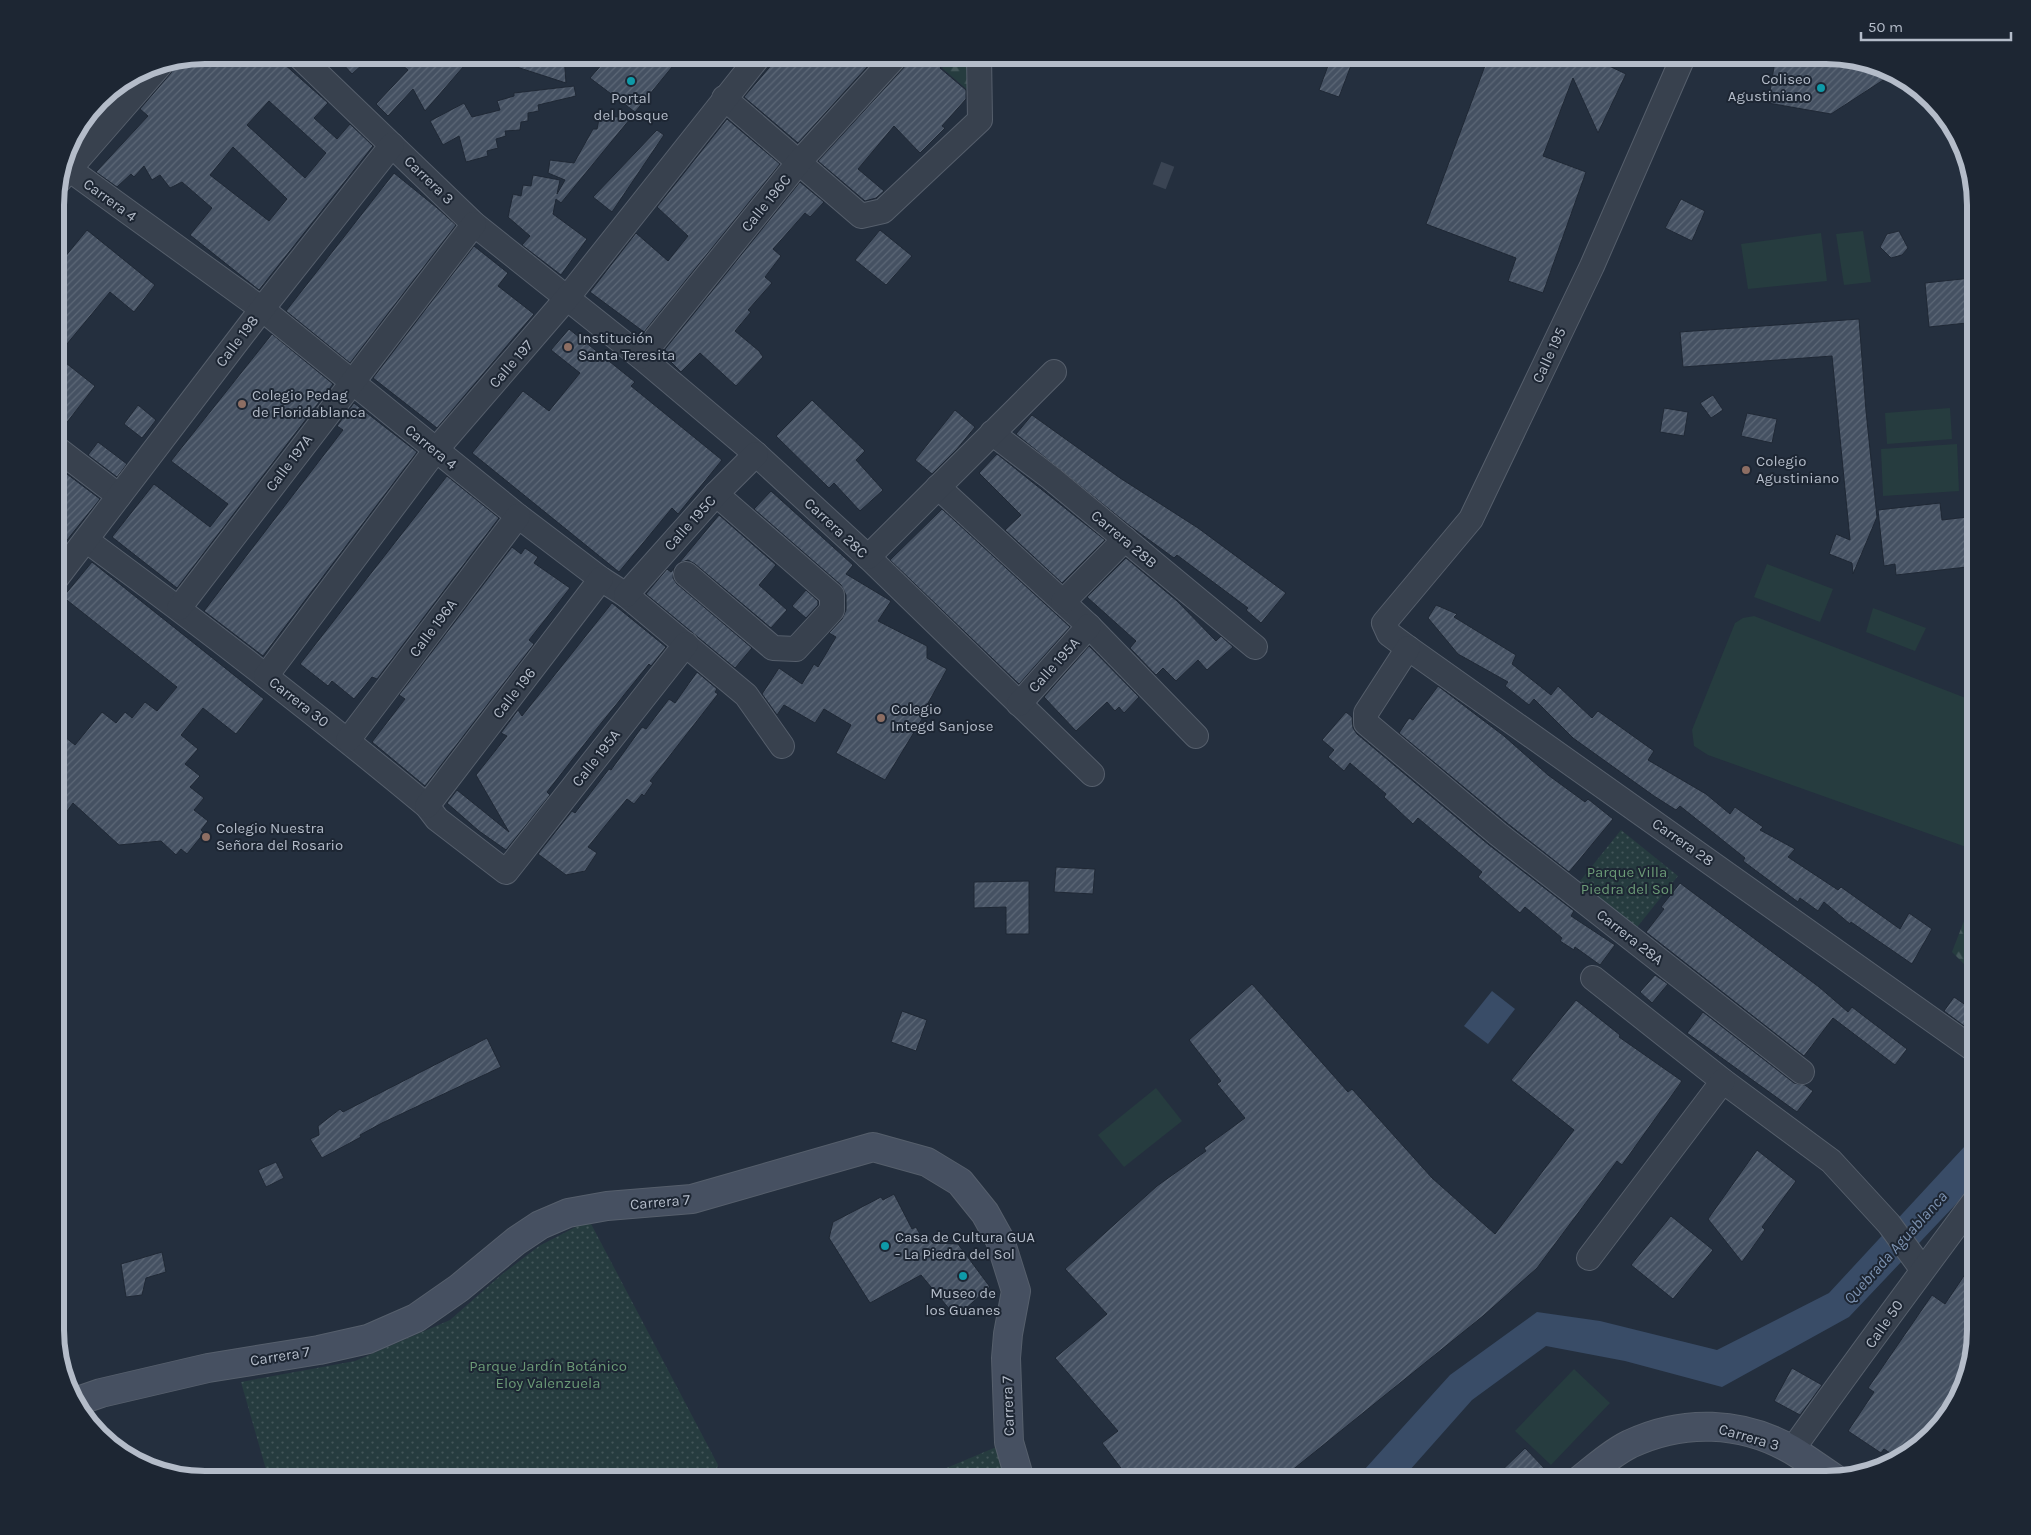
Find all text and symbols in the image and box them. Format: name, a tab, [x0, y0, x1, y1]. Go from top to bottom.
scale bar	[1861, 10, 2011, 42]
text: 50 m	[1868, 18, 1903, 36]
place label: Coliseo Agustiniano	[1728, 70, 1811, 105]
marker: Portal del bosque	[625, 75, 637, 87]
marker: Coliseo Agustiniano	[1815, 82, 1827, 94]
place label: Portal del bosque	[594, 89, 668, 124]
street label: Carrera 3	[400, 152, 458, 208]
street label: Calle 196C	[737, 171, 795, 235]
street label: Carrera 4	[80, 175, 141, 226]
street label: Calle 198	[212, 312, 262, 370]
street label: Calle 195	[1528, 324, 1570, 386]
place label: Institución Santa Teresita	[578, 329, 675, 364]
street label: Calle 197	[485, 336, 537, 392]
marker: Institución Santa Teresita	[562, 341, 574, 353]
place label: Colegio Pedag de Floridablanca	[252, 386, 366, 421]
marker: Colegio Pedag de Floridablanca	[236, 398, 248, 410]
street label: Carrera 4	[401, 421, 461, 474]
street label: Calle 197A	[262, 431, 316, 495]
place label: Colegio Agustiniano	[1756, 452, 1839, 487]
marker: Colegio Agustiniano	[1740, 464, 1752, 476]
street label: Calle 195C	[660, 492, 720, 554]
street label: Carrera 28C	[800, 494, 872, 562]
street label: Carrera 28B	[1087, 506, 1161, 572]
street label: Calle 196A	[405, 595, 461, 661]
street label: Calle 195A	[1025, 633, 1084, 696]
street label: Calle 196	[489, 664, 539, 722]
street label: Carrera 30	[265, 673, 333, 731]
place label: Colegio Integd Sanjose	[891, 700, 993, 735]
marker: Colegio Integd Sanjose	[875, 712, 887, 724]
street label: Calle 195A	[568, 725, 624, 790]
street label: Carrera 28	[1649, 814, 1717, 870]
place label: Colegio Nuestra Señora del Rosario	[216, 819, 343, 854]
marker: Colegio Nuestra Señora del Rosario	[200, 831, 212, 843]
park label: Parque Villa Piedra del Sol	[1581, 863, 1673, 898]
street label: Carrera 28A	[1593, 905, 1667, 969]
water label: Quebrada Aguablanca	[1840, 1187, 1951, 1308]
street label: Carrera 7	[629, 1190, 691, 1214]
place label: Casa de Cultura GUA - La Piedra del Sol	[895, 1228, 1035, 1263]
marker: Casa de Cultura GUA - La Piedra del Sol	[879, 1240, 891, 1252]
marker: Museo de los Guanes	[957, 1270, 969, 1282]
place label: Museo de los Guanes	[925, 1284, 1001, 1319]
street label: Calle 50	[1861, 1296, 1907, 1351]
street label: Carrera 7	[249, 1342, 311, 1370]
park label: Parque Jardín Botánico Eloy Valenzuela	[469, 1357, 627, 1392]
street label: Carrera 7	[998, 1376, 1018, 1436]
street label: Carrera 3	[1717, 1420, 1781, 1454]

